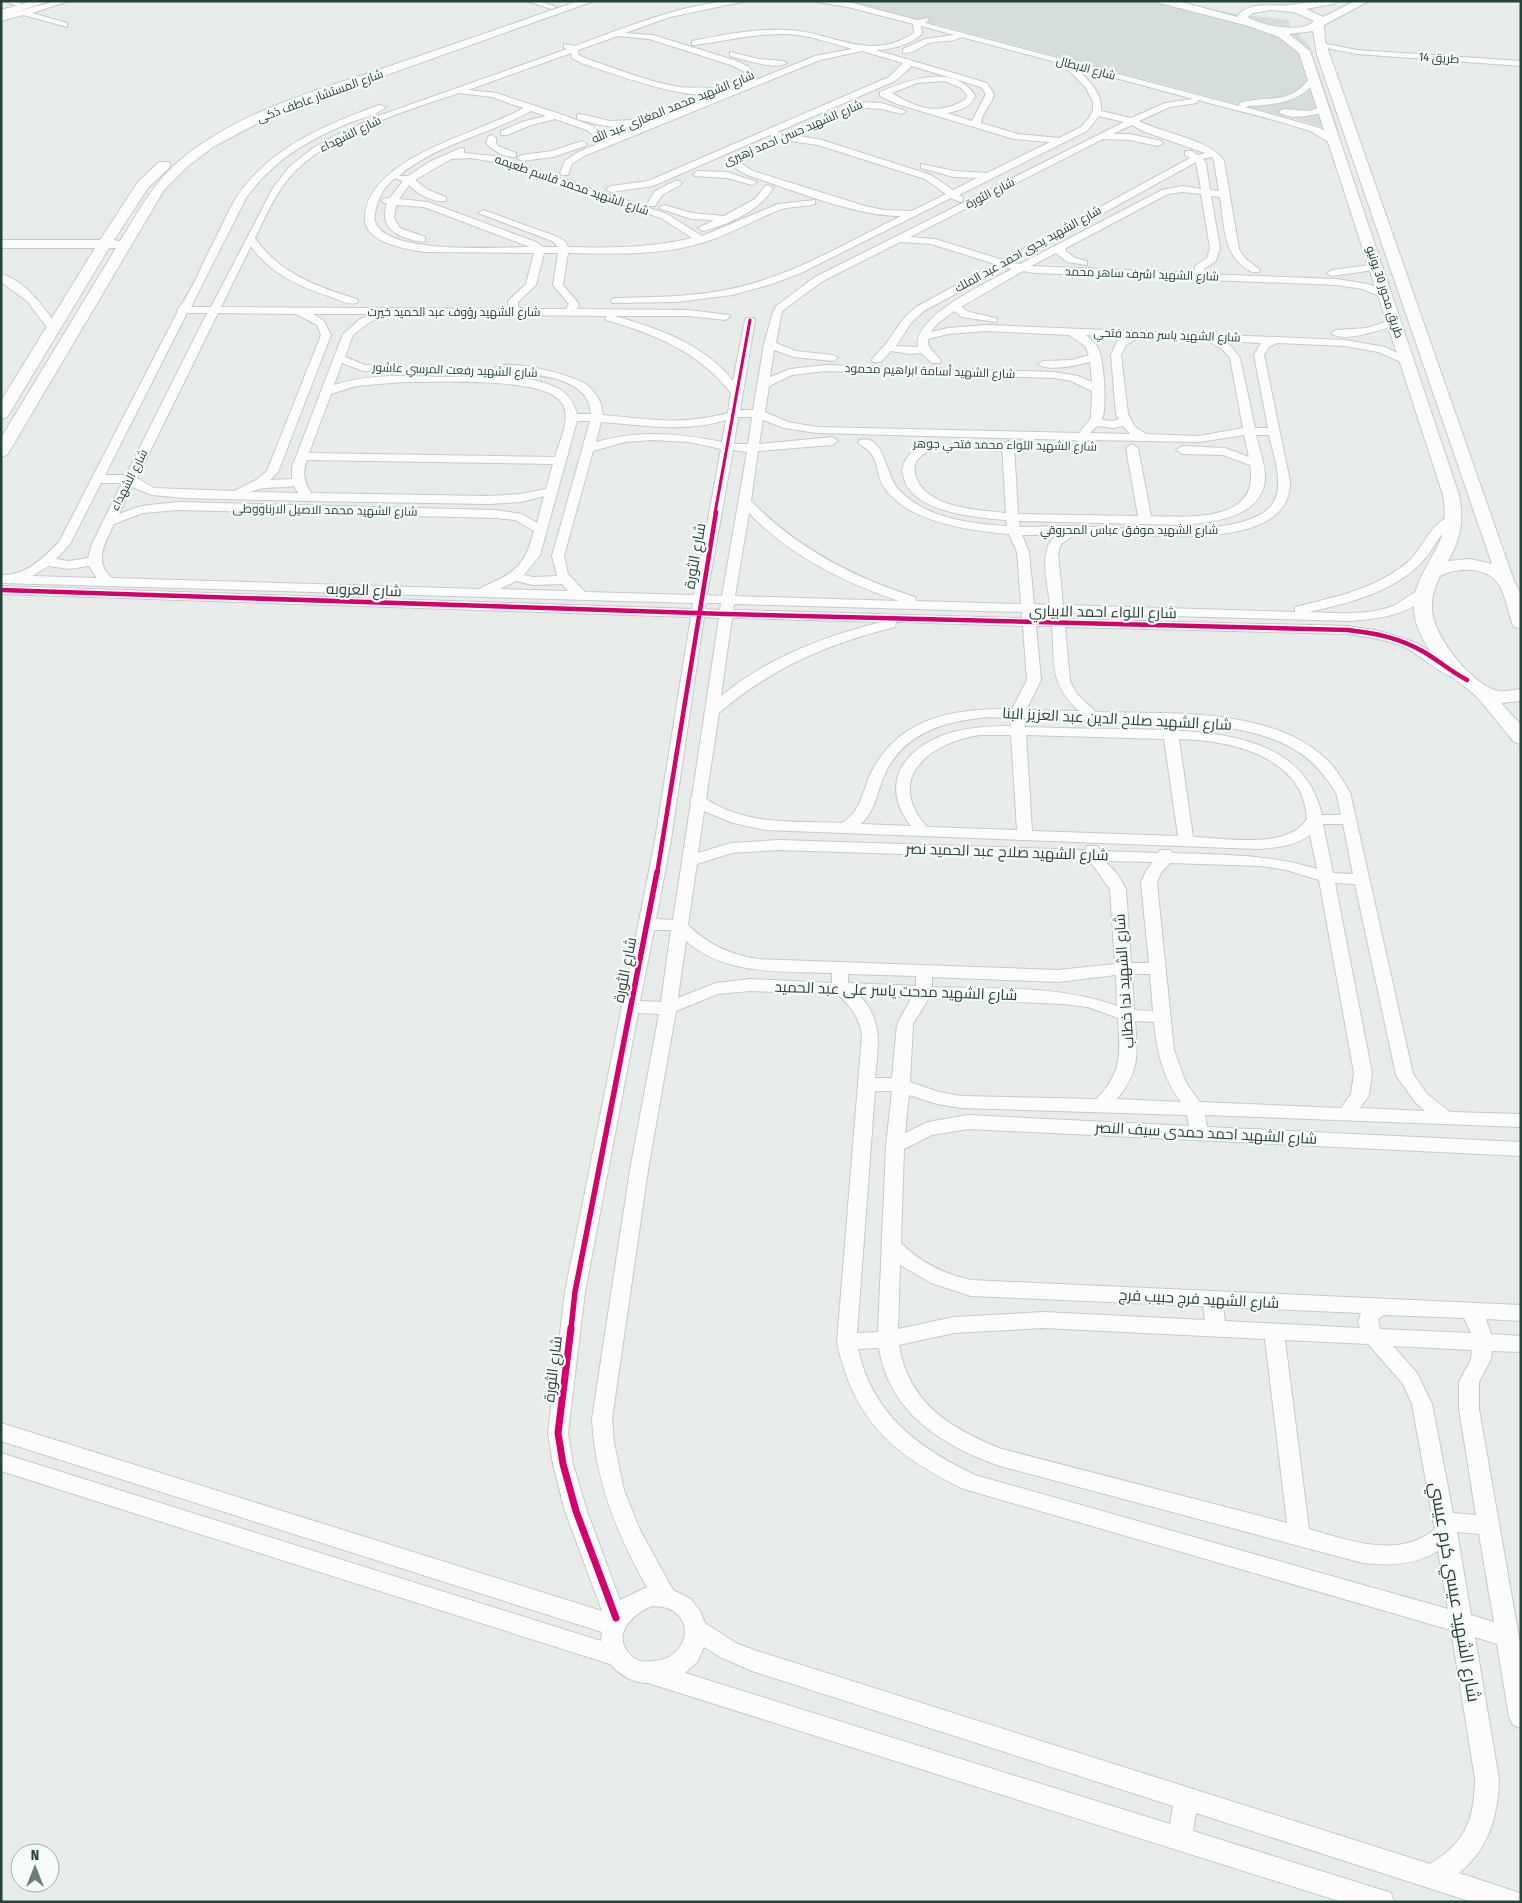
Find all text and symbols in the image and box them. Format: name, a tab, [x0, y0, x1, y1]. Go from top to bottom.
street label: طريق 14	[1418, 50, 1460, 66]
street label: شارع الابطال	[1055, 53, 1117, 84]
street label: شارع المستشار عاطف ذكى	[255, 67, 385, 126]
street label: شارع الشهيد محمد المغازى عبد الله	[589, 67, 757, 147]
street label: شارع الشهيد حسن احمد زهيرى	[722, 97, 865, 170]
street label: شارع الشهداء	[317, 113, 384, 156]
street label: شارع الشهيد محمد قاسم طعيمه	[493, 152, 651, 219]
street label: شارع الثورة	[963, 175, 1017, 212]
street label: شارع الشهيد يحيي احمد عبد الملك	[952, 203, 1104, 296]
street label: طريق محور 30 يونيو	[1363, 244, 1407, 340]
street label: شارع الشهيد اشرف ساهر محمد	[1065, 264, 1219, 285]
street label: شارع الشهيد رؤوف عبد الحميد خيرت	[368, 305, 540, 320]
street label: شارع الشهيد ياسر محمد فتحي	[1093, 325, 1241, 348]
street label: شارع الشهيد رفعت المرسي عاشور	[371, 360, 538, 383]
street label: شارع الشهيد أسامة ابراهيم محمود	[844, 360, 1016, 382]
street label: شارع الشهيد اللواء محمد فتحي جوهر	[912, 436, 1097, 457]
street label: شارع الشهداء	[108, 447, 151, 513]
street label: شارع الشهيد محمد الاصيل الارناووطى	[232, 501, 418, 520]
street label: شارع الثورة	[680, 522, 712, 591]
street label: شارع الشهيد موفق عباس المحروقي	[1040, 523, 1218, 540]
street label: شارع العروبه	[326, 580, 402, 602]
street label: شارع اللواء احمد الابياري	[1029, 602, 1177, 625]
street label: شارع الشهيد صلاح الدين عبد العزيز البنا	[1002, 704, 1232, 736]
street label: شارع الشهيد صلاح عبد الحميد نصر	[904, 839, 1109, 867]
street label: شارع الشهيد ندا خطاب	[1110, 913, 1140, 1049]
street label: شارع الثورة	[610, 936, 642, 1005]
street label: شارع الشهيد مدحت ياسر على عبد الحميد	[774, 978, 1018, 1006]
street label: شارع الشهيد احمد حمدى سيف النصر	[1093, 1118, 1318, 1150]
street label: شارع الشهيد فرج حبيب فرج	[1118, 1286, 1280, 1314]
street label: شارع الثورة	[540, 1335, 568, 1403]
street label: شارع الشهيد عيسي كرم عيسي	[1423, 1480, 1485, 1704]
north arrow	[10, 1843, 60, 1893]
text: N	[31, 1847, 39, 1864]

